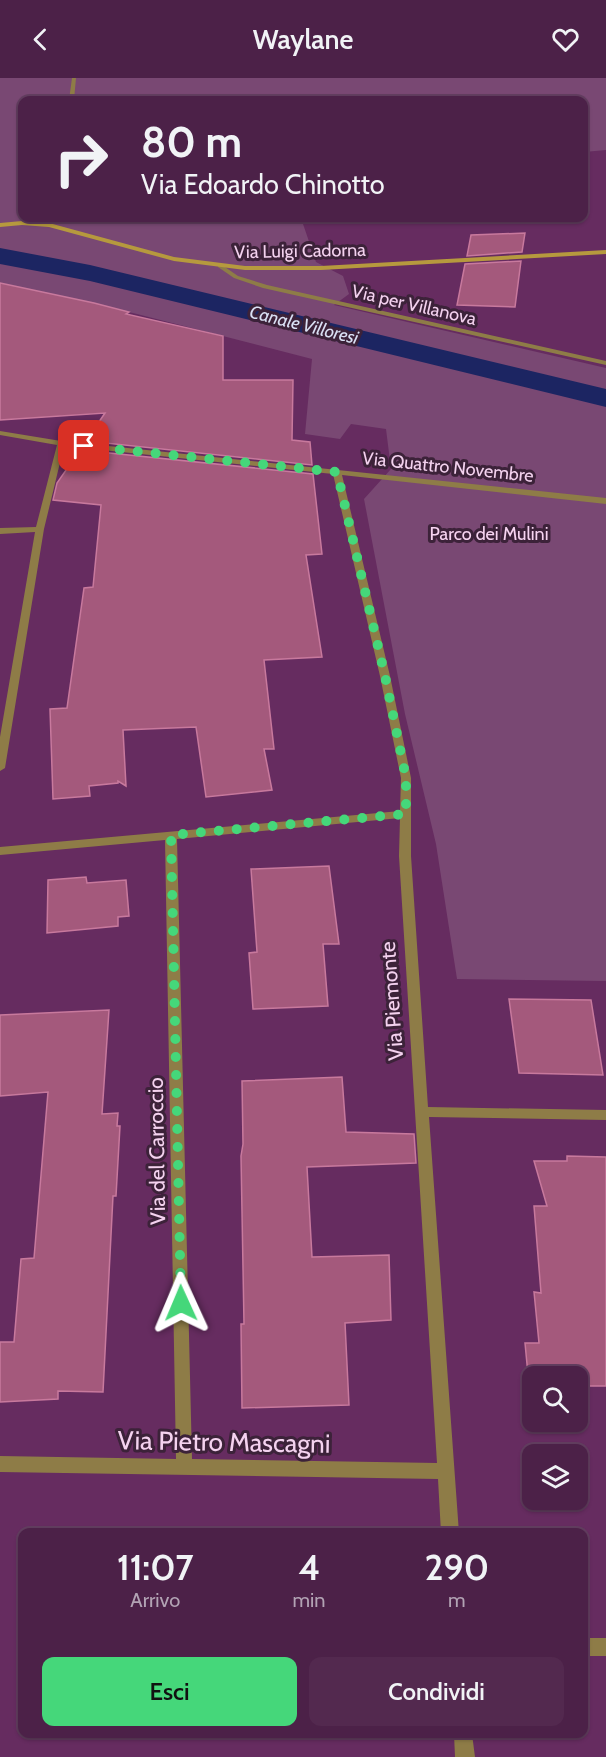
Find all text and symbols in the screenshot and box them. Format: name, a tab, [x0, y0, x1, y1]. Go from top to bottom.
icon: back	[24, 23, 57, 56]
text: Waylane	[253, 23, 353, 56]
icon: heart	[549, 23, 582, 56]
text: 80 m	[141, 116, 242, 168]
icon: right	[42, 120, 120, 198]
text: Via Edoardo Chinotto	[141, 168, 385, 201]
street label: Via Luigi Cadorna	[234, 239, 366, 263]
street label: Via per Villanova	[350, 280, 479, 330]
water label: Canale Villoresi	[247, 301, 362, 349]
pin	[58, 420, 109, 471]
icon: arrive	[67, 429, 100, 462]
street label: Via Quattro Novembre	[361, 447, 535, 487]
park label: Parco dei Mulini	[430, 523, 548, 545]
street label: Via Piemonte	[375, 940, 408, 1061]
street label: Via del Carroccio	[143, 1077, 170, 1225]
position arrow	[149, 1271, 213, 1335]
map controls	[522, 1366, 588, 1510]
button: search	[522, 1366, 588, 1432]
street label: Via Pietro Mascagni	[117, 1424, 331, 1460]
button: layers	[522, 1444, 588, 1510]
text: 11:07	[117, 1545, 194, 1589]
text: 4	[298, 1545, 320, 1589]
text: 290	[424, 1545, 489, 1589]
text: Arrivo	[130, 1588, 180, 1612]
text: min	[293, 1588, 326, 1612]
text: m	[448, 1588, 466, 1612]
button: Esci	[42, 1657, 297, 1726]
button: Condividi	[309, 1657, 564, 1726]

